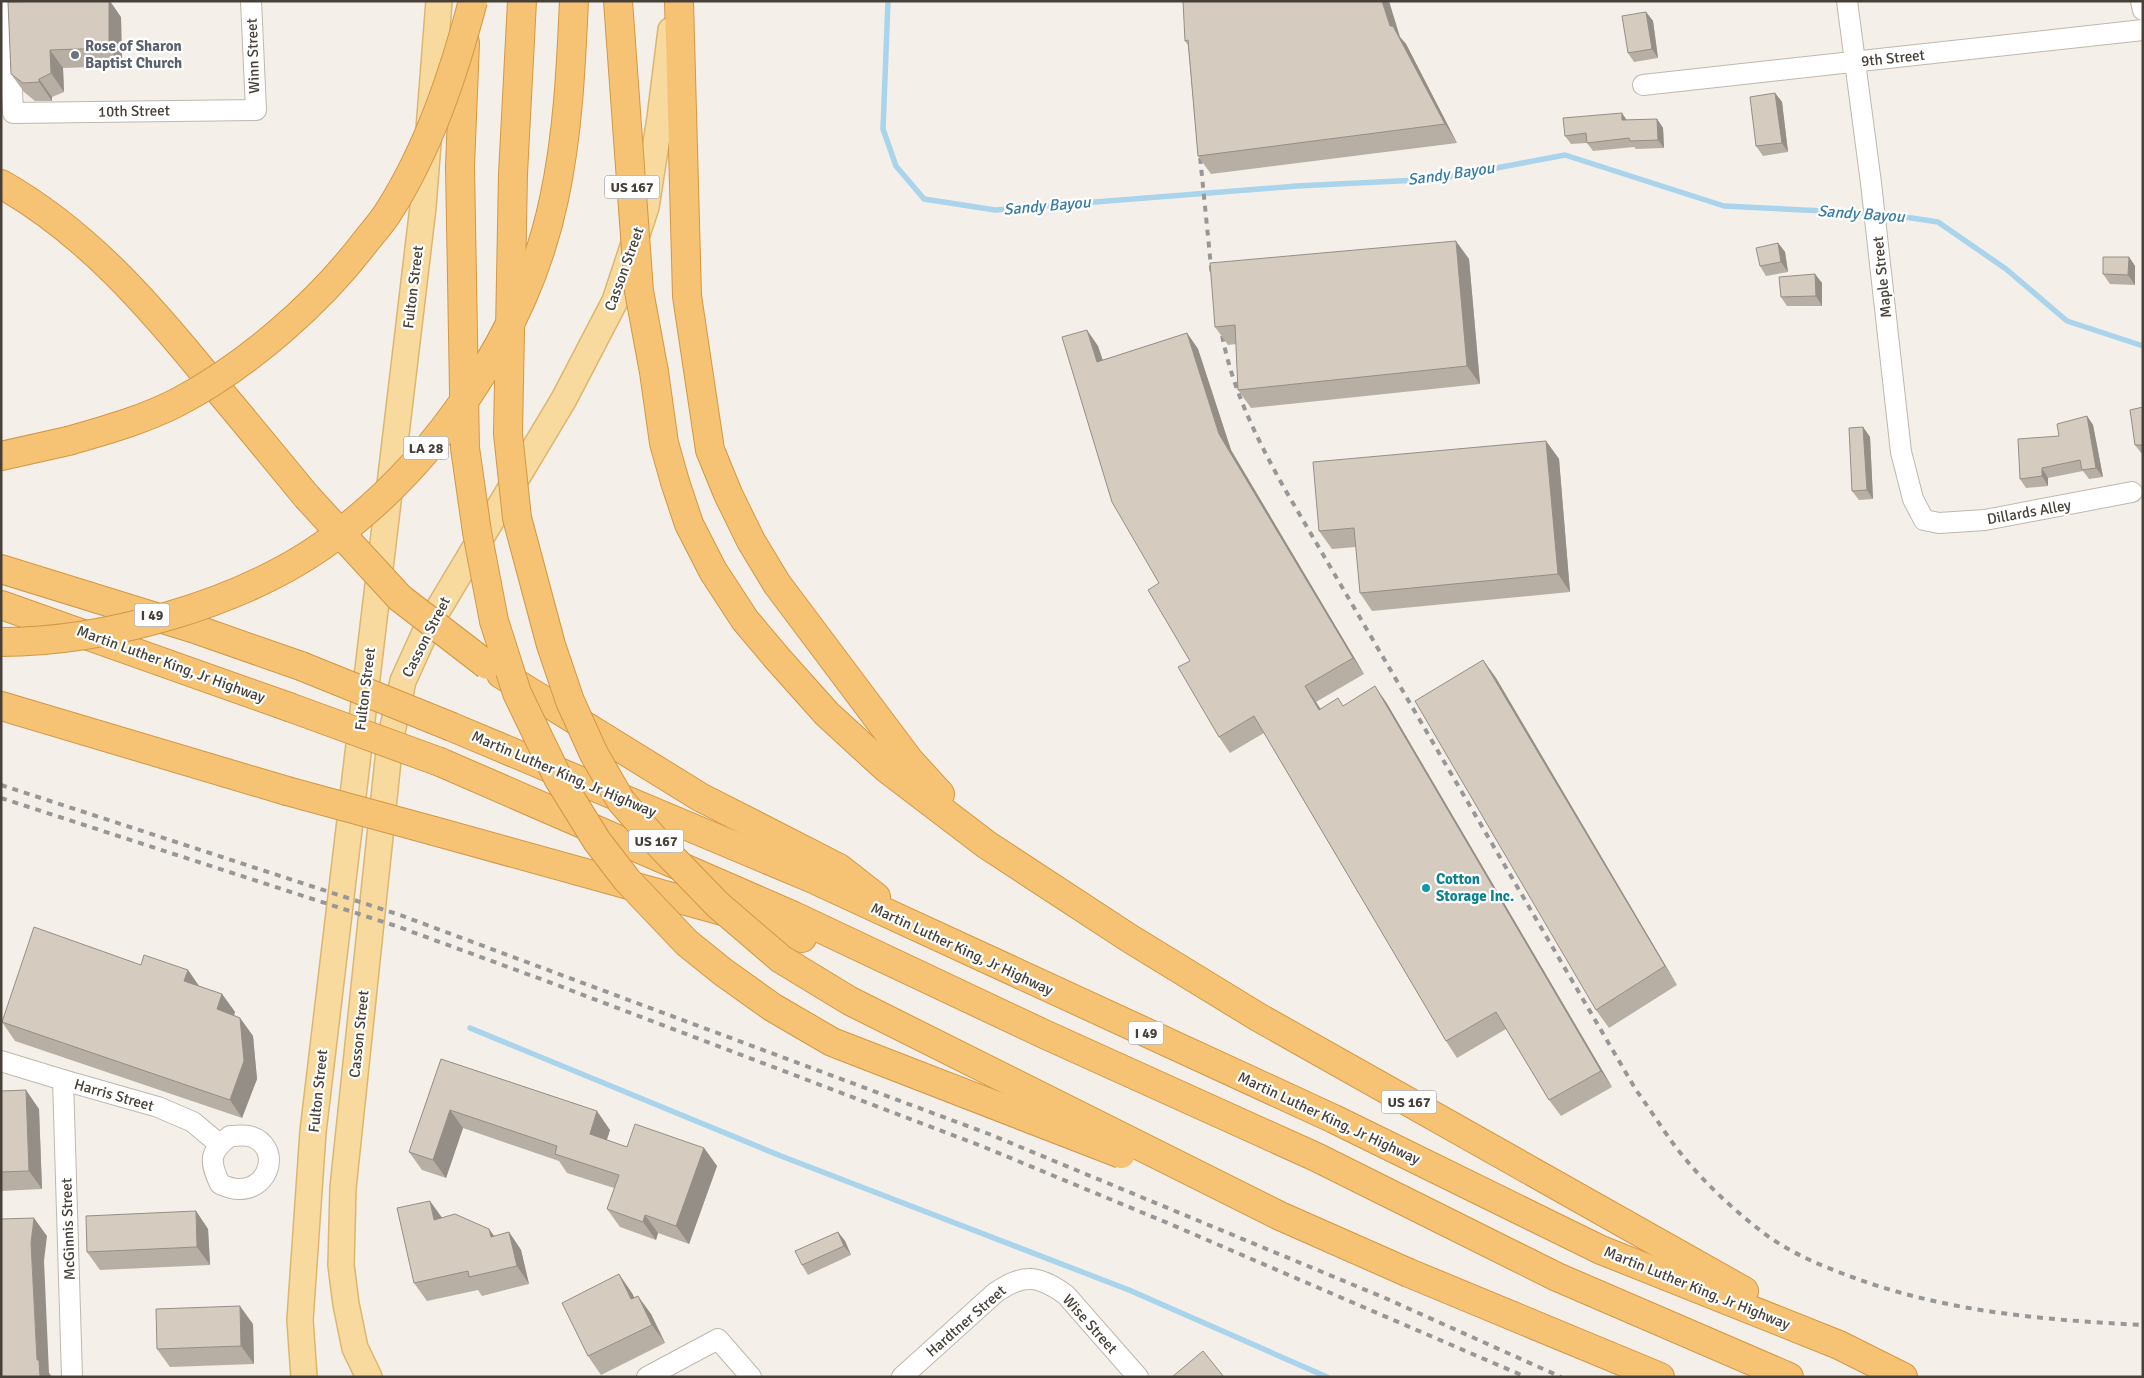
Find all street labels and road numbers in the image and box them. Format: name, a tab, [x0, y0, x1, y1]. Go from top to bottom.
street label: Winn Street	[243, 18, 263, 94]
street label: 9th Street	[1860, 46, 1926, 70]
street label: 10th Street	[98, 101, 170, 121]
road number: US 167	[604, 176, 660, 198]
street label: Casson Street	[600, 225, 648, 313]
street label: Maple Street	[1869, 235, 1895, 319]
street label: Fulton Street	[399, 245, 427, 329]
road number: LA 28	[404, 436, 448, 459]
street label: Dillards Alley	[1986, 496, 2072, 528]
street label: Casson Street	[398, 594, 454, 680]
road number: I 49	[134, 604, 170, 626]
street label: Martin Luther King, Jr Highway	[74, 622, 268, 706]
street label: Fulton Street	[351, 647, 379, 731]
street label: Martin Luther King, Jr Highway	[469, 727, 659, 821]
road number: US 167	[628, 829, 684, 852]
street label: Martin Luther King, Jr Highway	[868, 899, 1056, 999]
street label: Casson Street	[345, 989, 373, 1079]
road number: I 49	[1128, 1021, 1164, 1044]
street label: Fulton Street	[305, 1049, 331, 1133]
street label: Martin Luther King, Jr Highway	[1235, 1068, 1423, 1168]
street label: Harris Street	[72, 1075, 156, 1115]
road number: US 167	[1382, 1090, 1436, 1114]
street label: McGinnis Street	[57, 1178, 79, 1280]
street label: Martin Luther King, Jr Highway	[1601, 1242, 1793, 1334]
street label: Hardtner Street	[922, 1281, 1010, 1361]
street label: Wise Street	[1059, 1291, 1121, 1357]

